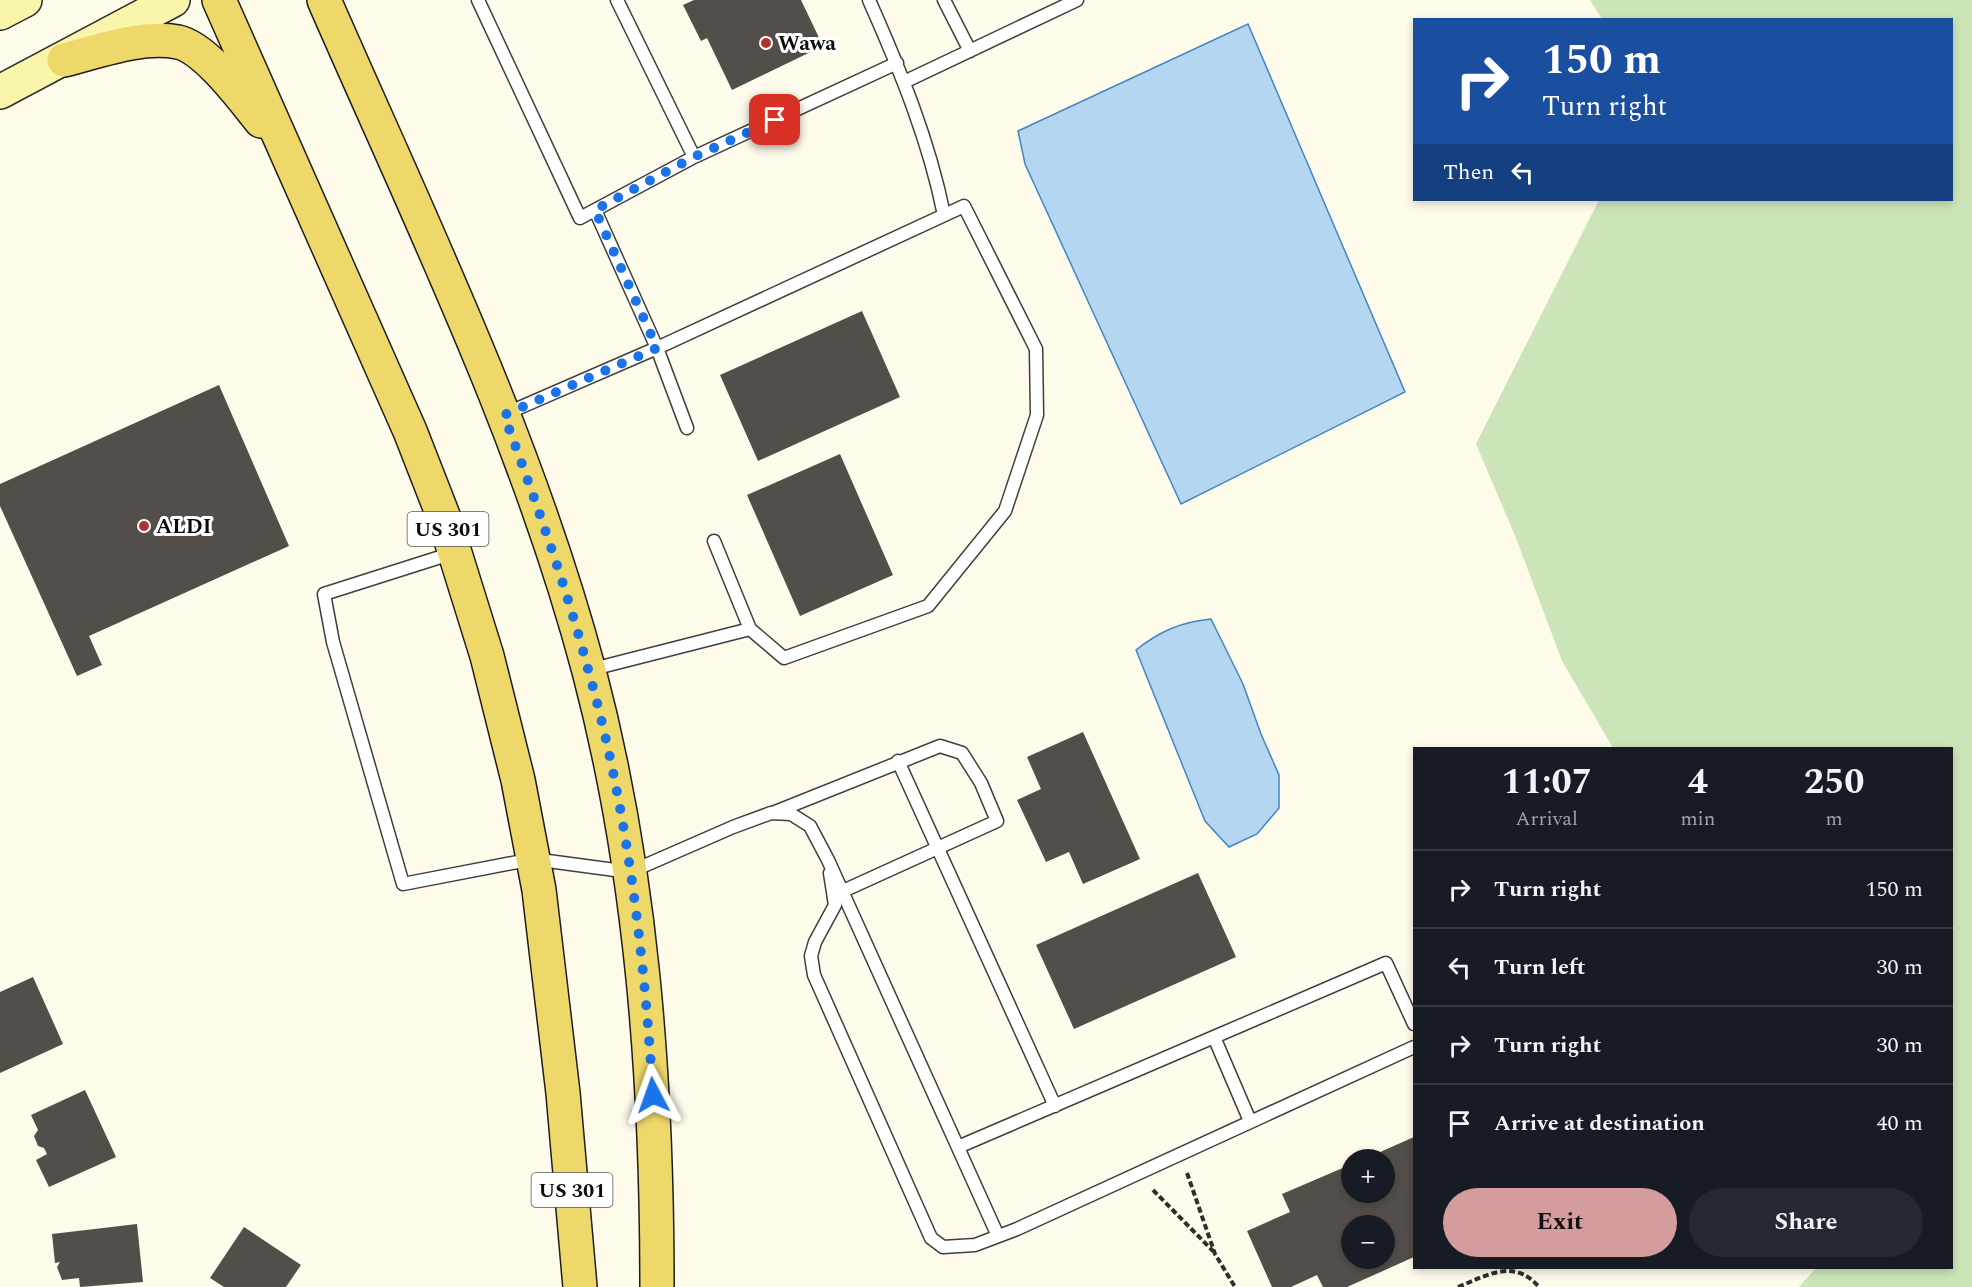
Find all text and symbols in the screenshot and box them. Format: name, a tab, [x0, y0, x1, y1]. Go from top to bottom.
place label: Wawa	[778, 28, 836, 60]
text: 150 m	[1542, 29, 1661, 92]
marker: Wawa	[759, 36, 773, 50]
icon: right	[1443, 42, 1521, 120]
text: Turn right	[1542, 86, 1667, 128]
pin	[749, 94, 800, 145]
icon: arrive	[758, 103, 791, 136]
text: Then	[1443, 156, 1494, 189]
icon: left	[1506, 156, 1539, 189]
place label: ALDI	[156, 511, 211, 543]
road number: US 301	[408, 512, 488, 546]
marker: ALDI	[137, 519, 151, 533]
text: 11:07	[1501, 755, 1592, 810]
text: 4	[1688, 755, 1708, 810]
text: 250	[1804, 755, 1864, 810]
text: Arrival	[1516, 804, 1578, 834]
text: min	[1680, 804, 1715, 834]
text: m	[1826, 804, 1843, 834]
icon: right	[1443, 873, 1476, 906]
text: Turn right	[1494, 873, 1601, 906]
text: 150 m	[1866, 873, 1923, 906]
icon: left	[1443, 951, 1476, 984]
text: Turn left	[1494, 951, 1586, 984]
text: 30 m	[1877, 951, 1923, 984]
icon: right	[1443, 1029, 1476, 1062]
text: Turn right	[1494, 1029, 1601, 1062]
text: 30 m	[1877, 1029, 1923, 1062]
position arrow	[621, 1063, 685, 1127]
icon: arrive	[1443, 1107, 1476, 1140]
text: Arrive at destination	[1494, 1107, 1705, 1140]
text: 40 m	[1877, 1107, 1923, 1140]
map controls	[1341, 1149, 1395, 1269]
button: +	[1341, 1149, 1395, 1203]
road number: US 301	[532, 1173, 612, 1207]
button: Exit	[1443, 1188, 1677, 1257]
button: Share	[1689, 1188, 1923, 1257]
button: −	[1341, 1215, 1395, 1269]

